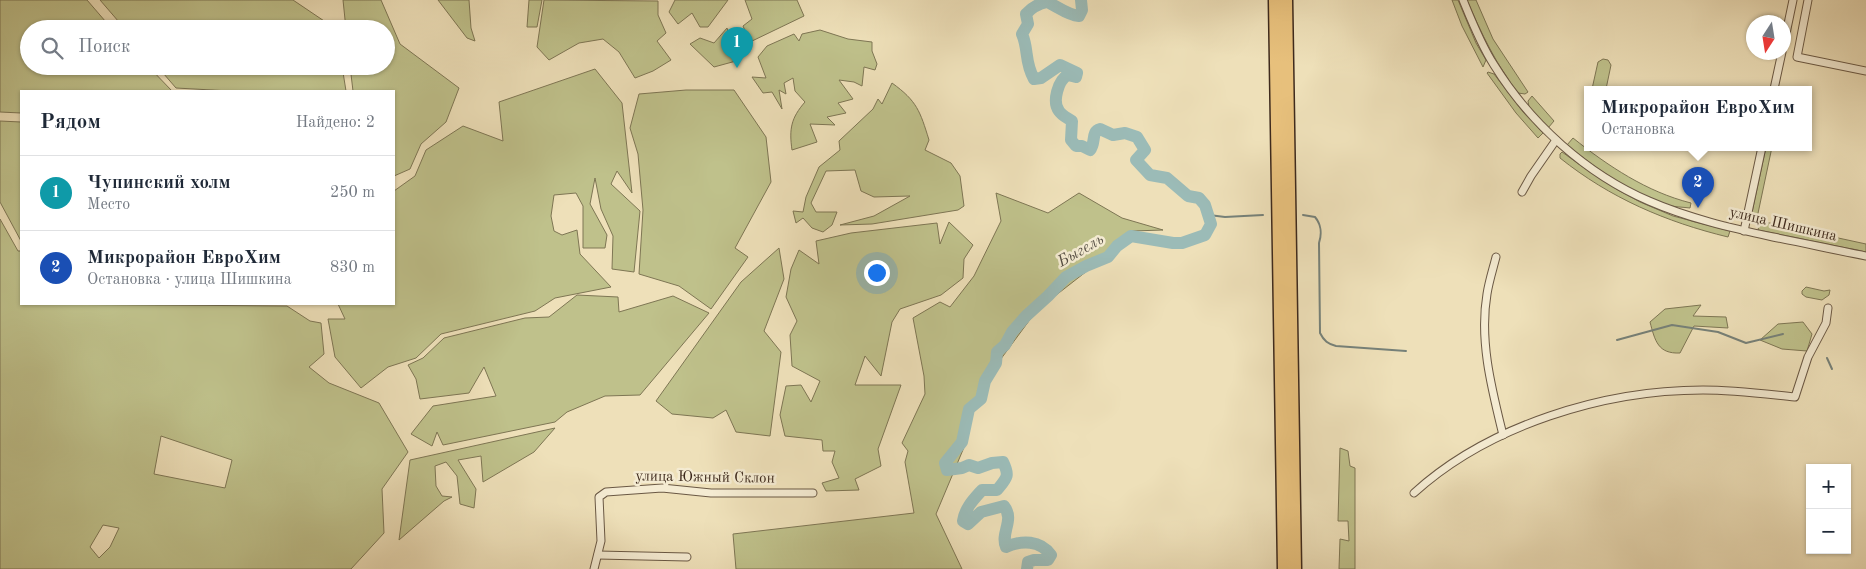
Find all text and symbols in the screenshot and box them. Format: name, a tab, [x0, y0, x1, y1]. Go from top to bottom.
north arrow	[1746, 15, 1791, 60]
search box	[20, 20, 395, 75]
pin: 1	[721, 27, 753, 68]
icon: search	[38, 34, 66, 62]
text: Поиск	[78, 38, 130, 57]
popup	[1584, 86, 1812, 151]
text: Микрорайон ЕвроХим	[1601, 99, 1795, 118]
text: Рядом	[40, 112, 101, 133]
text: Найдено: 2	[296, 115, 375, 131]
text: Остановка	[1601, 122, 1675, 138]
pin: 2	[1682, 167, 1714, 208]
text: Чупинский холм	[87, 174, 231, 193]
text: 1	[51, 185, 61, 201]
text: 250 m	[330, 185, 375, 201]
text: Место	[87, 197, 130, 213]
street label: улица Шишкина	[1728, 205, 1839, 245]
water label: Быгель	[1054, 232, 1107, 271]
text: Микрорайон ЕвроХим	[87, 249, 281, 268]
text: 2	[51, 260, 61, 276]
text: 830 m	[330, 260, 375, 276]
your location	[864, 260, 890, 286]
text: Остановка · улица Шишкина	[87, 272, 292, 288]
map controls	[1806, 464, 1851, 554]
button: +	[1806, 464, 1851, 509]
street label: улица Южный Склон	[635, 469, 775, 487]
button: −	[1806, 509, 1851, 554]

